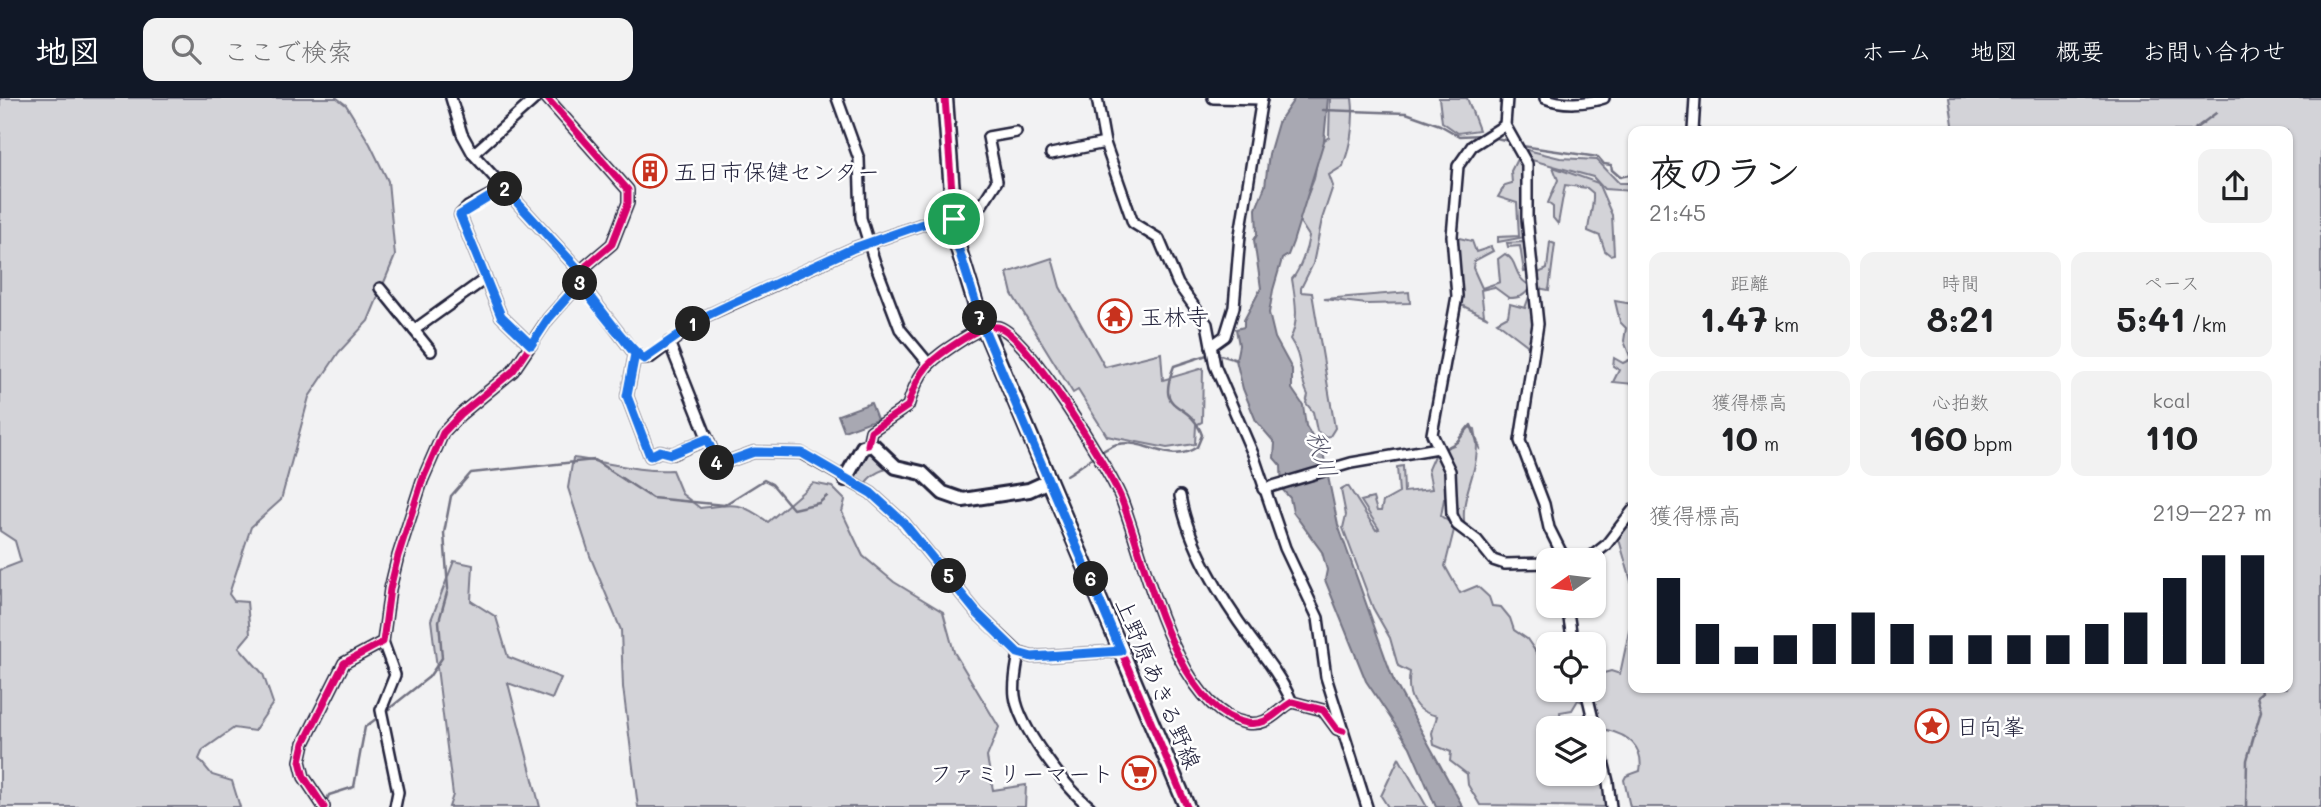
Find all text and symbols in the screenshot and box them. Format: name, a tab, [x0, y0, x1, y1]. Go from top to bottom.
search box	[143, 18, 633, 81]
text: 地図	[35, 28, 101, 71]
icon: search	[167, 30, 205, 68]
text: ここで検索	[223, 34, 353, 68]
text: ホーム	[1861, 35, 1932, 66]
text: 地図	[1970, 35, 2018, 66]
text: 概要	[2056, 35, 2104, 66]
text: お問い合わせ	[2142, 35, 2286, 66]
text: 夜のラン	[1649, 146, 1801, 196]
button: share	[2198, 149, 2272, 223]
building icon: 五日市保健センター	[631, 152, 669, 190]
place label: 五日市保健センター	[674, 156, 880, 186]
pin: 2	[488, 172, 522, 206]
text: 2	[499, 176, 510, 201]
pin	[924, 189, 984, 249]
text: 21:45	[1649, 197, 1706, 227]
icon: arrive	[935, 200, 973, 238]
pin: 3	[562, 266, 598, 300]
text: 3	[574, 270, 585, 295]
text: 距離	[1730, 270, 1769, 295]
text: 時間	[1941, 270, 1980, 295]
text: ペース	[2144, 270, 2199, 295]
text: 1.47	[1700, 295, 1768, 341]
text: 8:21	[1927, 295, 1994, 341]
text: 5:41	[2116, 295, 2185, 341]
temple icon: 玉林寺	[1096, 297, 1134, 335]
pin: 7	[962, 300, 998, 336]
place label: 玉林寺	[1140, 301, 1209, 331]
text: 7	[974, 305, 985, 330]
pin: 1	[676, 306, 710, 342]
text: 1	[688, 311, 697, 336]
text: km	[1768, 312, 1799, 337]
text: /km	[2185, 312, 2227, 337]
text: kcal	[2153, 388, 2190, 413]
text: 獲得標高	[1711, 389, 1788, 414]
text: 心拍数	[1932, 389, 1989, 414]
text: 110	[2145, 413, 2198, 459]
text: 10	[1720, 414, 1758, 460]
text: 160	[1908, 414, 1968, 460]
water label: 秋川	[1301, 426, 1345, 482]
text: m	[1758, 431, 1779, 456]
text: bpm	[1968, 431, 2013, 456]
pin: 4	[700, 446, 734, 480]
text: 4	[710, 450, 723, 475]
text: 219–227 m	[2152, 497, 2272, 527]
text: 獲得標高	[1649, 500, 1741, 530]
north arrow	[1536, 548, 1606, 618]
map controls	[1536, 548, 1606, 786]
pin: 5	[932, 559, 967, 594]
pin: 6	[1074, 561, 1108, 596]
text: 5	[943, 563, 954, 588]
text: 6	[1085, 566, 1096, 591]
street label: 上野原あきる野線	[1109, 593, 1209, 773]
button: locate	[1536, 632, 1606, 702]
place icon: 日向峯	[1913, 707, 1951, 745]
place label: 日向峯	[1956, 711, 2025, 741]
button: layers	[1536, 716, 1606, 786]
supermarket icon: ファミリーマート	[1120, 754, 1158, 792]
place label: ファミリーマート	[930, 758, 1114, 788]

